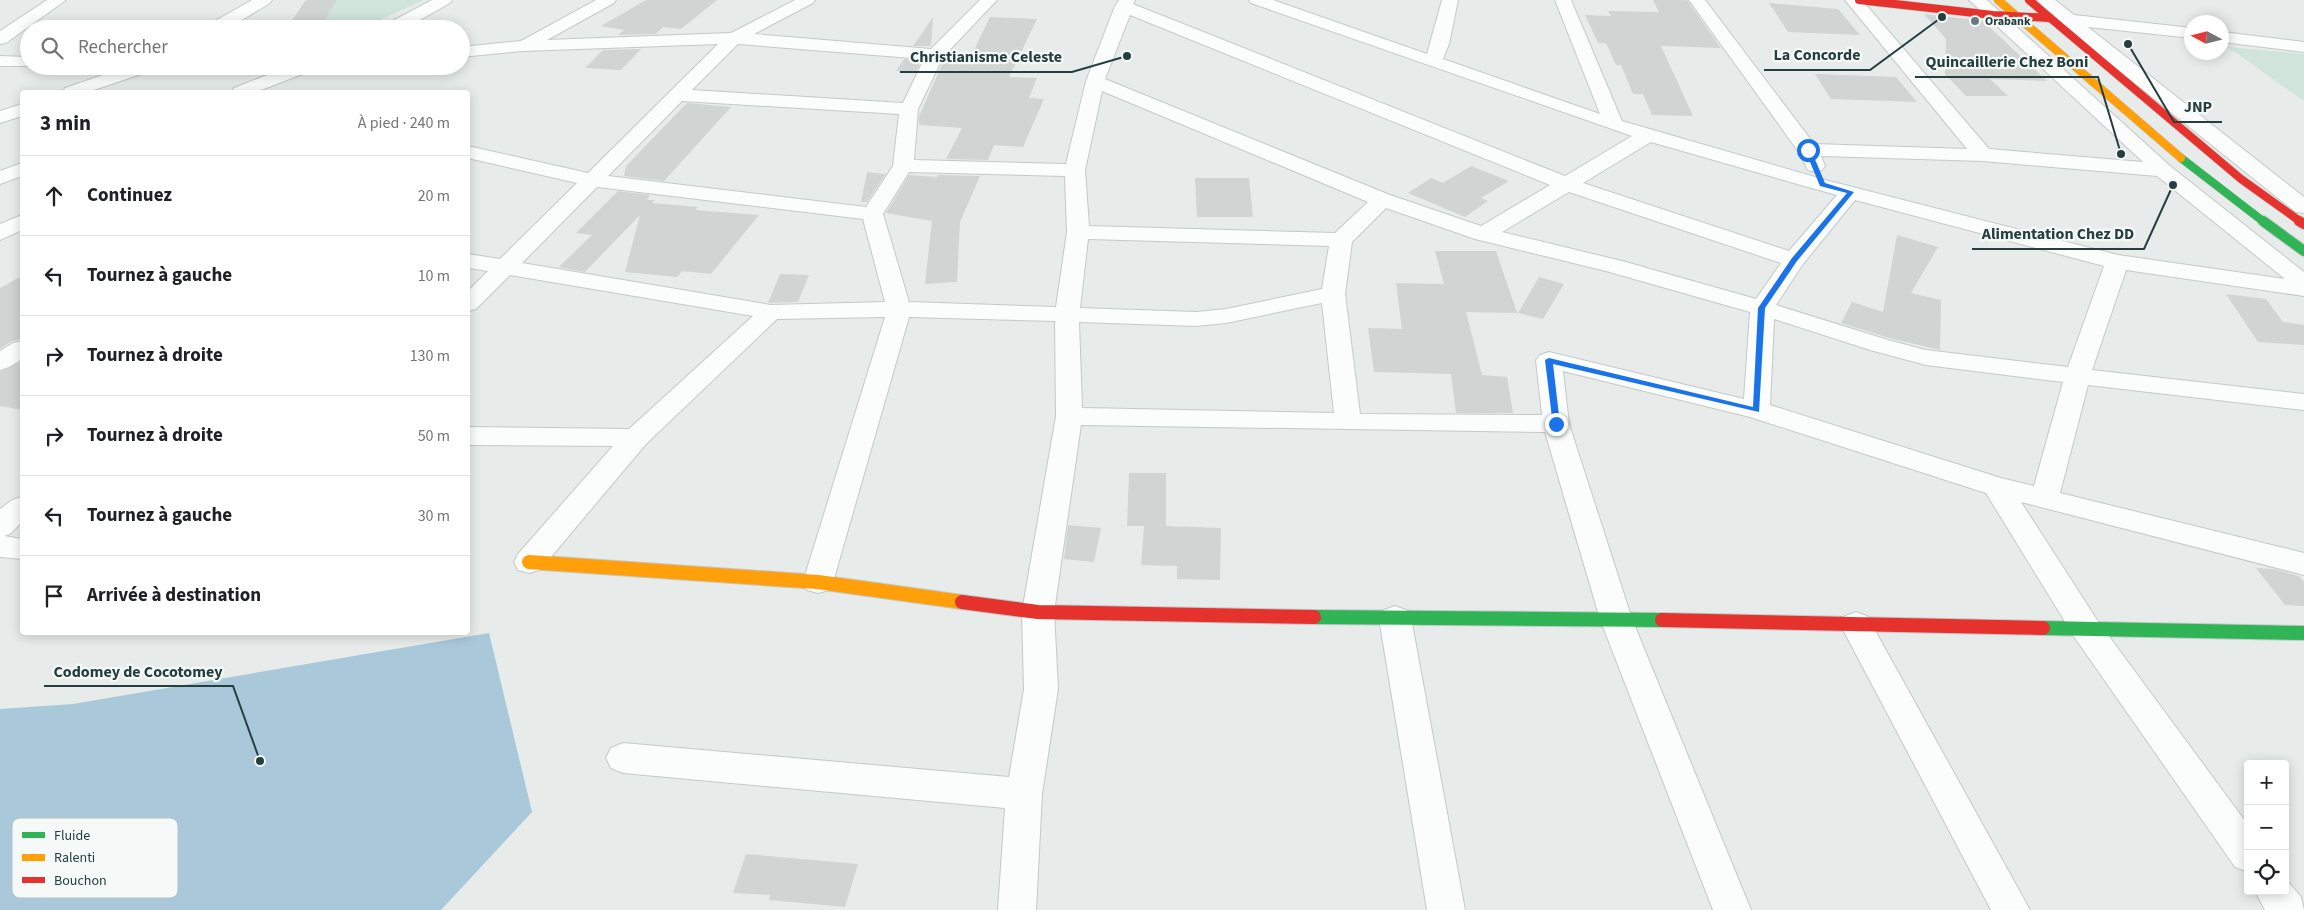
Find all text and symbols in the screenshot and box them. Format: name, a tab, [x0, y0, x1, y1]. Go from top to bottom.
place label: Orabank	[1985, 13, 2031, 30]
marker: Orabank	[1969, 15, 1981, 27]
north arrow	[2184, 15, 2229, 60]
search box	[20, 20, 470, 75]
icon: search	[38, 34, 66, 62]
text: Rechercher	[78, 34, 168, 61]
callout: La Concorde	[1764, 39, 1870, 70]
callout: Christianisme Celeste	[900, 41, 1072, 72]
text: La Concorde	[1774, 44, 1860, 66]
text: Christianisme Celeste	[910, 46, 1062, 68]
callout: Quincaillerie Chez Boni	[1915, 46, 2098, 77]
text: Quincaillerie Chez Boni	[1926, 51, 2088, 73]
callout: JNP	[2174, 91, 2222, 122]
text: JNP	[2184, 96, 2212, 118]
text: 3 min	[40, 108, 91, 138]
text: À pied · 240 m	[358, 112, 450, 134]
route start	[1797, 139, 1820, 162]
icon: ahead	[40, 182, 68, 210]
text: Continuez	[87, 182, 172, 209]
text: 20 m	[418, 185, 450, 207]
callout: Alimentation Chez DD	[1972, 218, 2144, 249]
text: Alimentation Chez DD	[1981, 223, 2134, 245]
icon: left	[40, 262, 68, 290]
text: Tournez à gauche	[87, 262, 232, 289]
text: 10 m	[418, 265, 450, 287]
icon: right	[40, 342, 68, 370]
text: Tournez à droite	[87, 342, 223, 369]
text: 130 m	[410, 345, 450, 367]
route end	[1545, 413, 1568, 436]
icon: right	[40, 422, 68, 450]
text: Tournez à droite	[87, 422, 223, 449]
text: 50 m	[418, 425, 450, 447]
icon: left	[40, 502, 68, 530]
text: Tournez à gauche	[87, 502, 232, 529]
text: 30 m	[418, 505, 450, 527]
icon: arrive	[40, 582, 68, 610]
text: Arrivée à destination	[87, 582, 261, 609]
callout: Codomey de Cocotomey	[44, 655, 233, 686]
text: Codomey de Cocotomey	[54, 661, 223, 683]
map controls	[2244, 760, 2289, 895]
button: +	[2244, 760, 2289, 805]
button: −	[2244, 805, 2289, 850]
legend	[12, 818, 178, 898]
text: Fluide	[54, 826, 90, 846]
text: Ralenti	[54, 848, 95, 868]
button: locate	[2244, 850, 2289, 895]
text: Bouchon	[54, 871, 107, 891]

